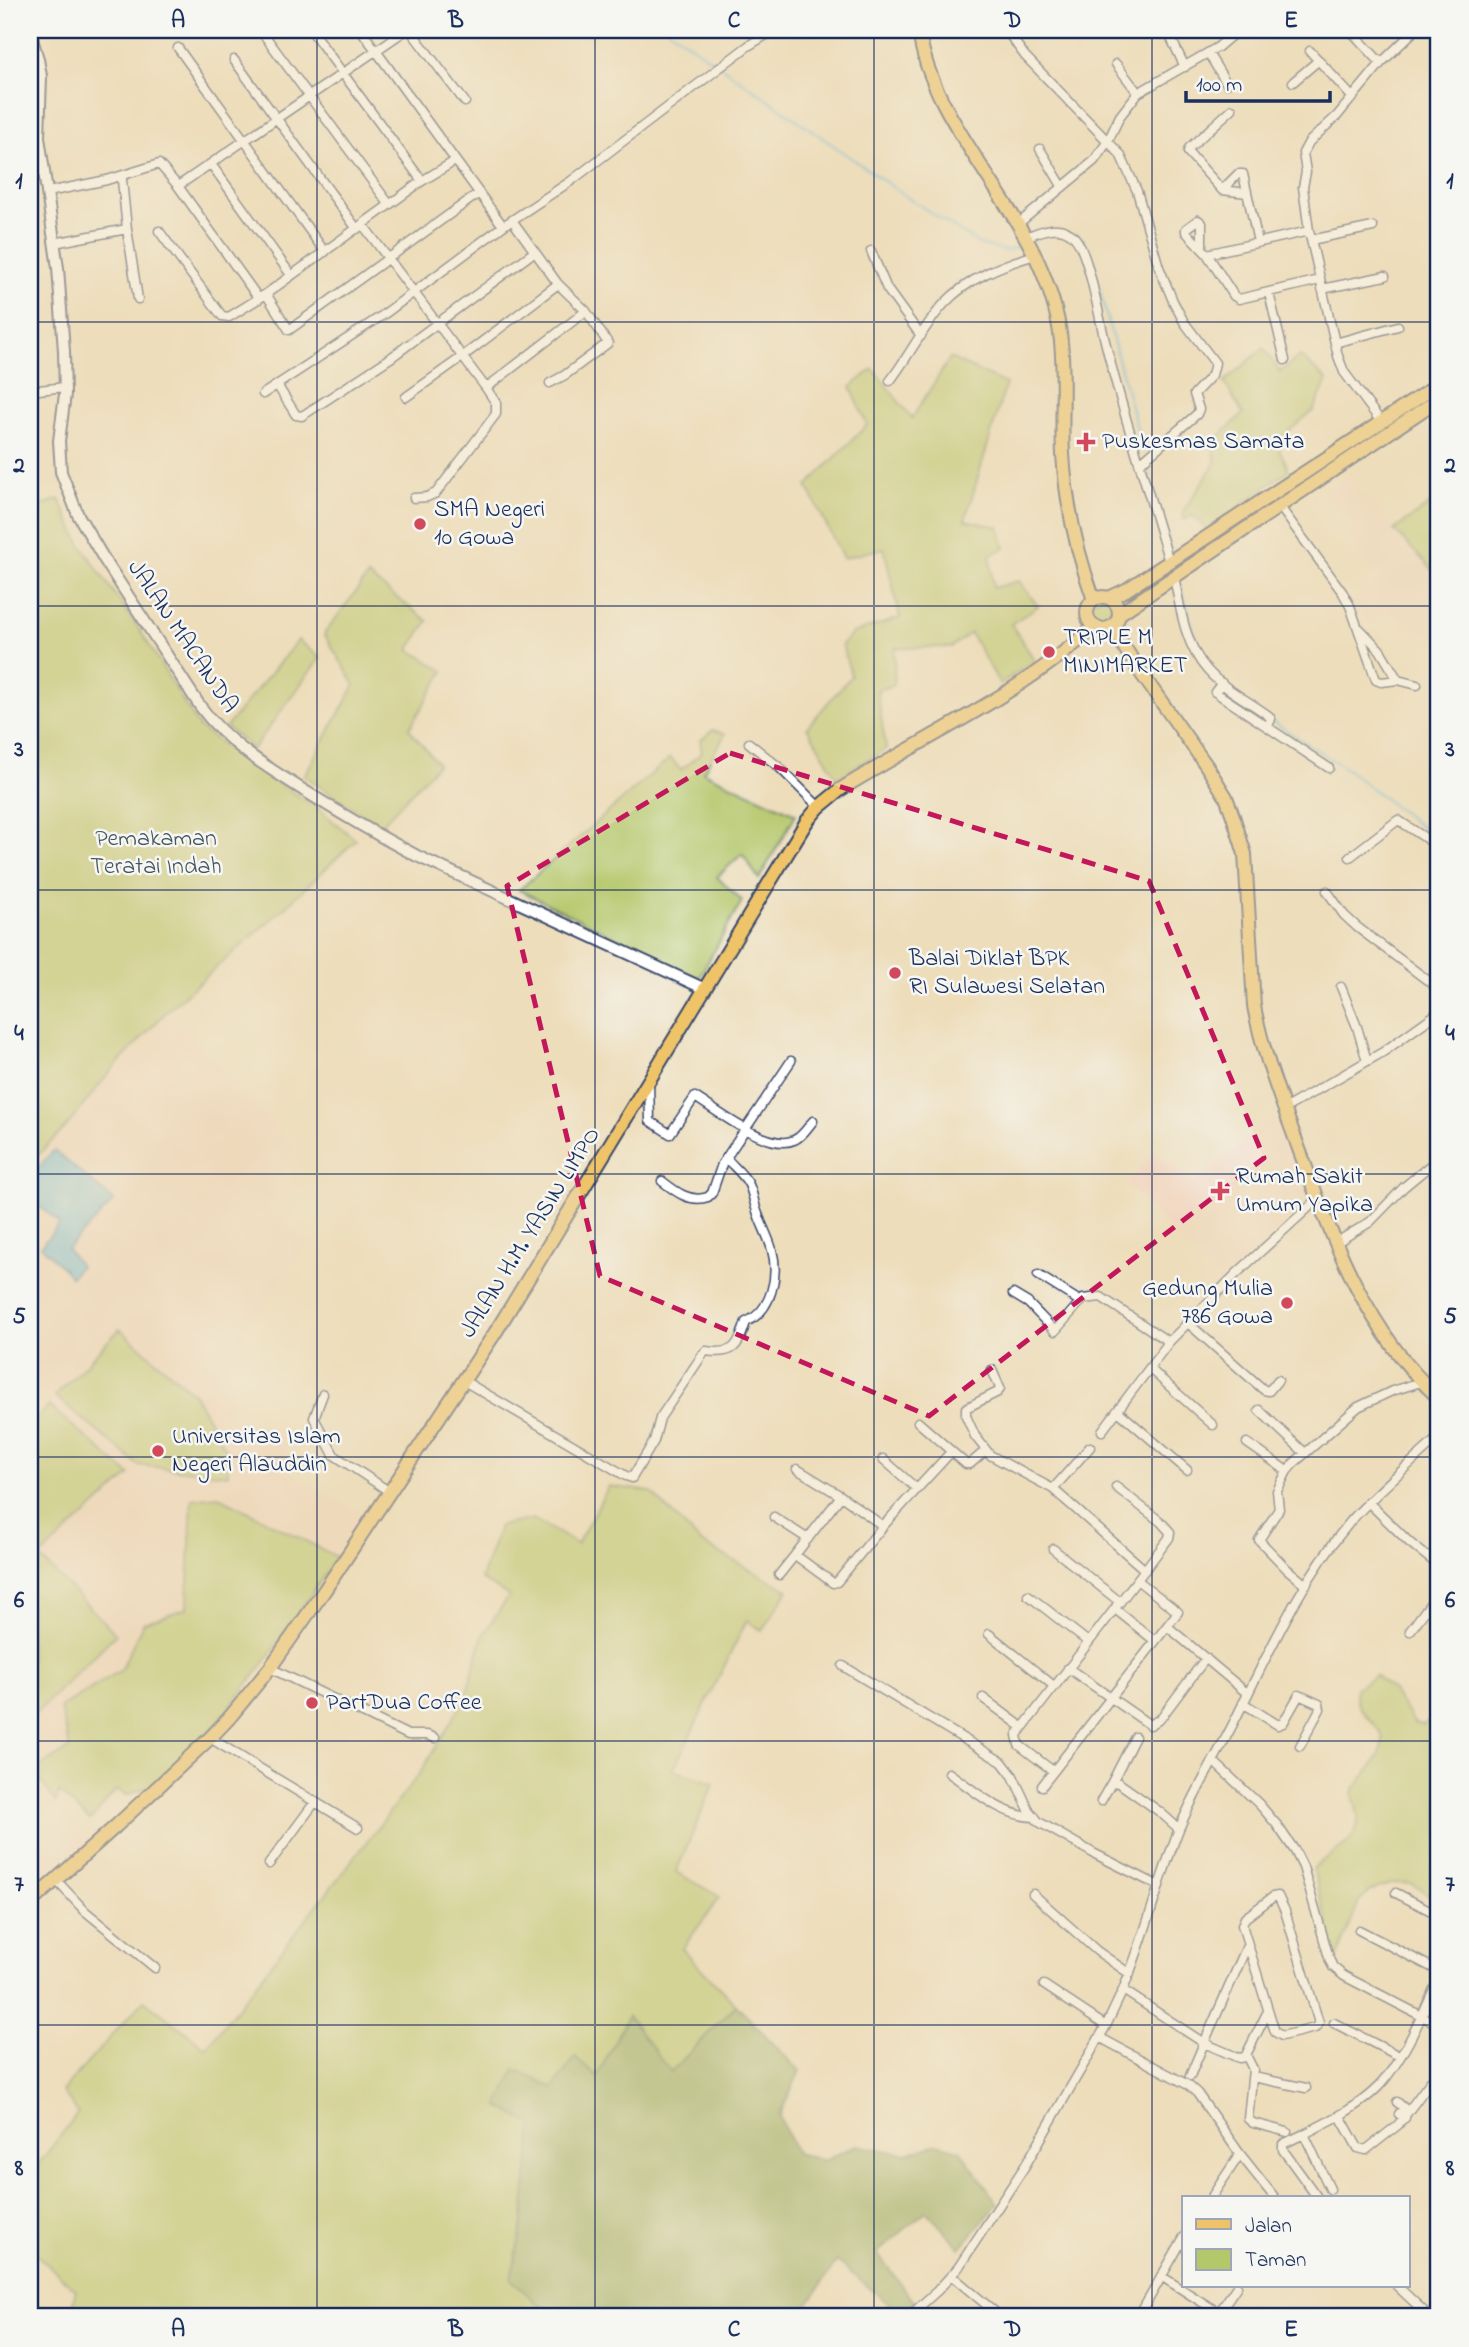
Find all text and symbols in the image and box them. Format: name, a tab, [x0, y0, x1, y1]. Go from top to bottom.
text: A	[171, 5, 185, 38]
text: B	[447, 5, 464, 38]
text: C	[728, 5, 741, 38]
text: D	[1004, 5, 1021, 38]
text: E	[1284, 5, 1298, 38]
scale bar	[1186, 60, 1329, 104]
text: 100 m	[1196, 71, 1242, 101]
text: 1	[15, 166, 23, 199]
text: 1	[1446, 166, 1454, 199]
place label: Puskesmas Samata	[1102, 425, 1305, 460]
marker: Puskesmas Samata	[1076, 432, 1096, 452]
text: 2	[12, 450, 25, 483]
text: 2	[1443, 450, 1456, 483]
place label: SMA Negeri 10 Gowa	[434, 493, 545, 556]
marker: SMA Negeri 10 Gowa	[412, 516, 428, 532]
street label: JALAN MACANDA	[118, 553, 246, 721]
place label: TRIPLE M MINIMARKET	[1063, 621, 1188, 684]
marker: TRIPLE M MINIMARKET	[1041, 644, 1057, 660]
text: 3	[13, 734, 24, 767]
text: 3	[1444, 734, 1455, 767]
park label: Pemakaman Teratai Indah	[90, 822, 222, 885]
place label: Balai Diklat BPK RI Sulawesi Selatan	[908, 942, 1105, 1005]
marker: Balai Diklat BPK RI Sulawesi Selatan	[887, 965, 903, 981]
text: 4	[14, 1018, 24, 1051]
text: 4	[1445, 1018, 1455, 1051]
street label: JALAN H.M. YASIN LIMPO	[452, 1121, 610, 1345]
place label: Rumah Sakit Umum Yapika	[1236, 1160, 1373, 1223]
marker: Rumah Sakit Umum Yapika	[1210, 1181, 1230, 1201]
place label: Gedung Mulia 786 Gowa	[1142, 1272, 1273, 1335]
marker: Gedung Mulia 786 Gowa	[1279, 1295, 1295, 1311]
text: 5	[12, 1301, 26, 1334]
text: 5	[1443, 1301, 1457, 1334]
place label: Universitas Islam Negeri Alauddin	[172, 1420, 341, 1483]
marker: Universitas Islam Negeri Alauddin	[150, 1443, 166, 1459]
text: 6	[14, 1585, 25, 1618]
text: 6	[1445, 1585, 1456, 1618]
place label: PartDua Coffee	[326, 1686, 482, 1721]
marker: PartDua Coffee	[304, 1695, 320, 1711]
text: 7	[14, 1869, 24, 1902]
text: 7	[1445, 1869, 1455, 1902]
text: 8	[14, 2153, 24, 2186]
text: 8	[1445, 2153, 1455, 2186]
legend	[1182, 2196, 1410, 2288]
text: Jalan	[1245, 2212, 1292, 2242]
text: Taman	[1245, 2246, 1306, 2276]
text: A	[171, 2314, 185, 2347]
text: B	[447, 2314, 464, 2347]
text: C	[728, 2314, 741, 2347]
text: D	[1004, 2314, 1021, 2347]
text: E	[1284, 2314, 1298, 2347]

